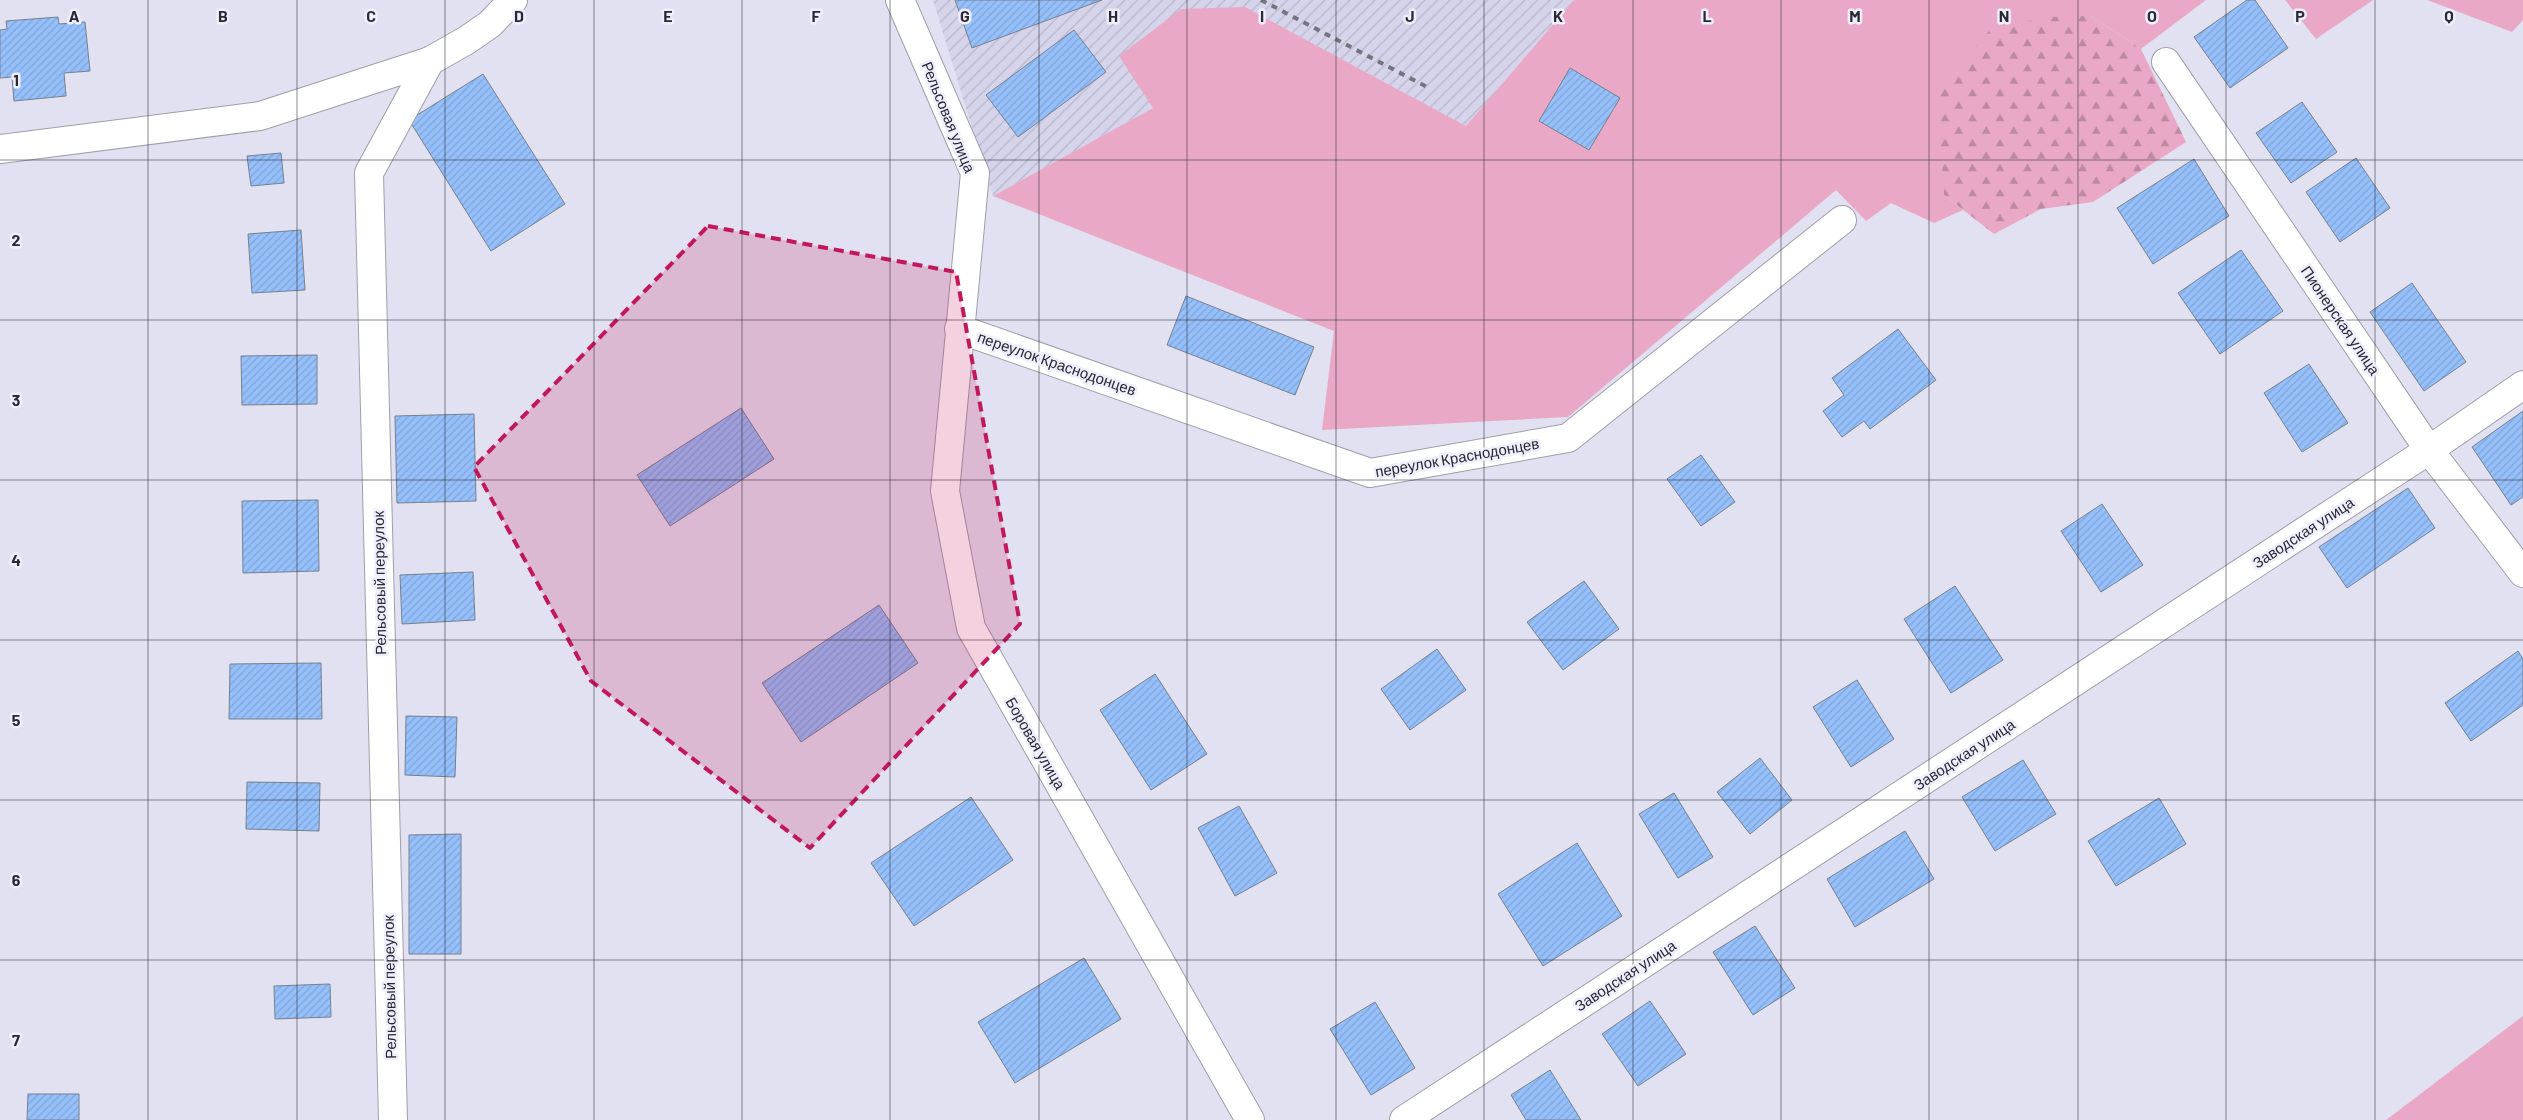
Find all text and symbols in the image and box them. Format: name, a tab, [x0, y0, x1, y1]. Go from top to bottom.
text: A	[69, 6, 80, 25]
text: B	[218, 6, 228, 25]
text: C	[366, 6, 376, 25]
text: D	[514, 6, 524, 25]
text: E	[663, 6, 673, 25]
text: F	[812, 6, 821, 25]
text: G	[960, 6, 970, 25]
text: H	[1108, 6, 1118, 25]
text: I	[1260, 6, 1264, 25]
text: J	[1405, 6, 1415, 25]
text: K	[1553, 6, 1563, 25]
text: L	[1702, 6, 1712, 25]
text: M	[1849, 6, 1861, 25]
text: N	[1999, 6, 2009, 25]
text: O	[2147, 6, 2157, 25]
text: P	[2295, 6, 2305, 25]
text: Q	[2444, 6, 2454, 25]
street label: Рельсовая улица	[919, 59, 980, 176]
text: 1	[13, 70, 19, 89]
text: 2	[12, 230, 21, 249]
street label: Пионерская улица	[2298, 262, 2384, 378]
street label: переулок Краснодонцев	[975, 327, 1139, 399]
text: 3	[12, 390, 20, 409]
street label: переулок Краснодонцев	[1374, 434, 1540, 480]
street label: Заводская улица	[2249, 492, 2358, 571]
street label: Рельсовый переулок	[369, 510, 389, 655]
text: 4	[11, 550, 21, 569]
street label: Боровая улица	[1002, 694, 1070, 793]
text: 5	[12, 710, 21, 729]
street label: Заводская улица	[1910, 714, 2019, 793]
text: 6	[12, 870, 21, 889]
street label: Рельсовый переулок	[379, 914, 399, 1059]
street label: Заводская улица	[1571, 935, 1680, 1014]
text: 7	[12, 1030, 20, 1049]

